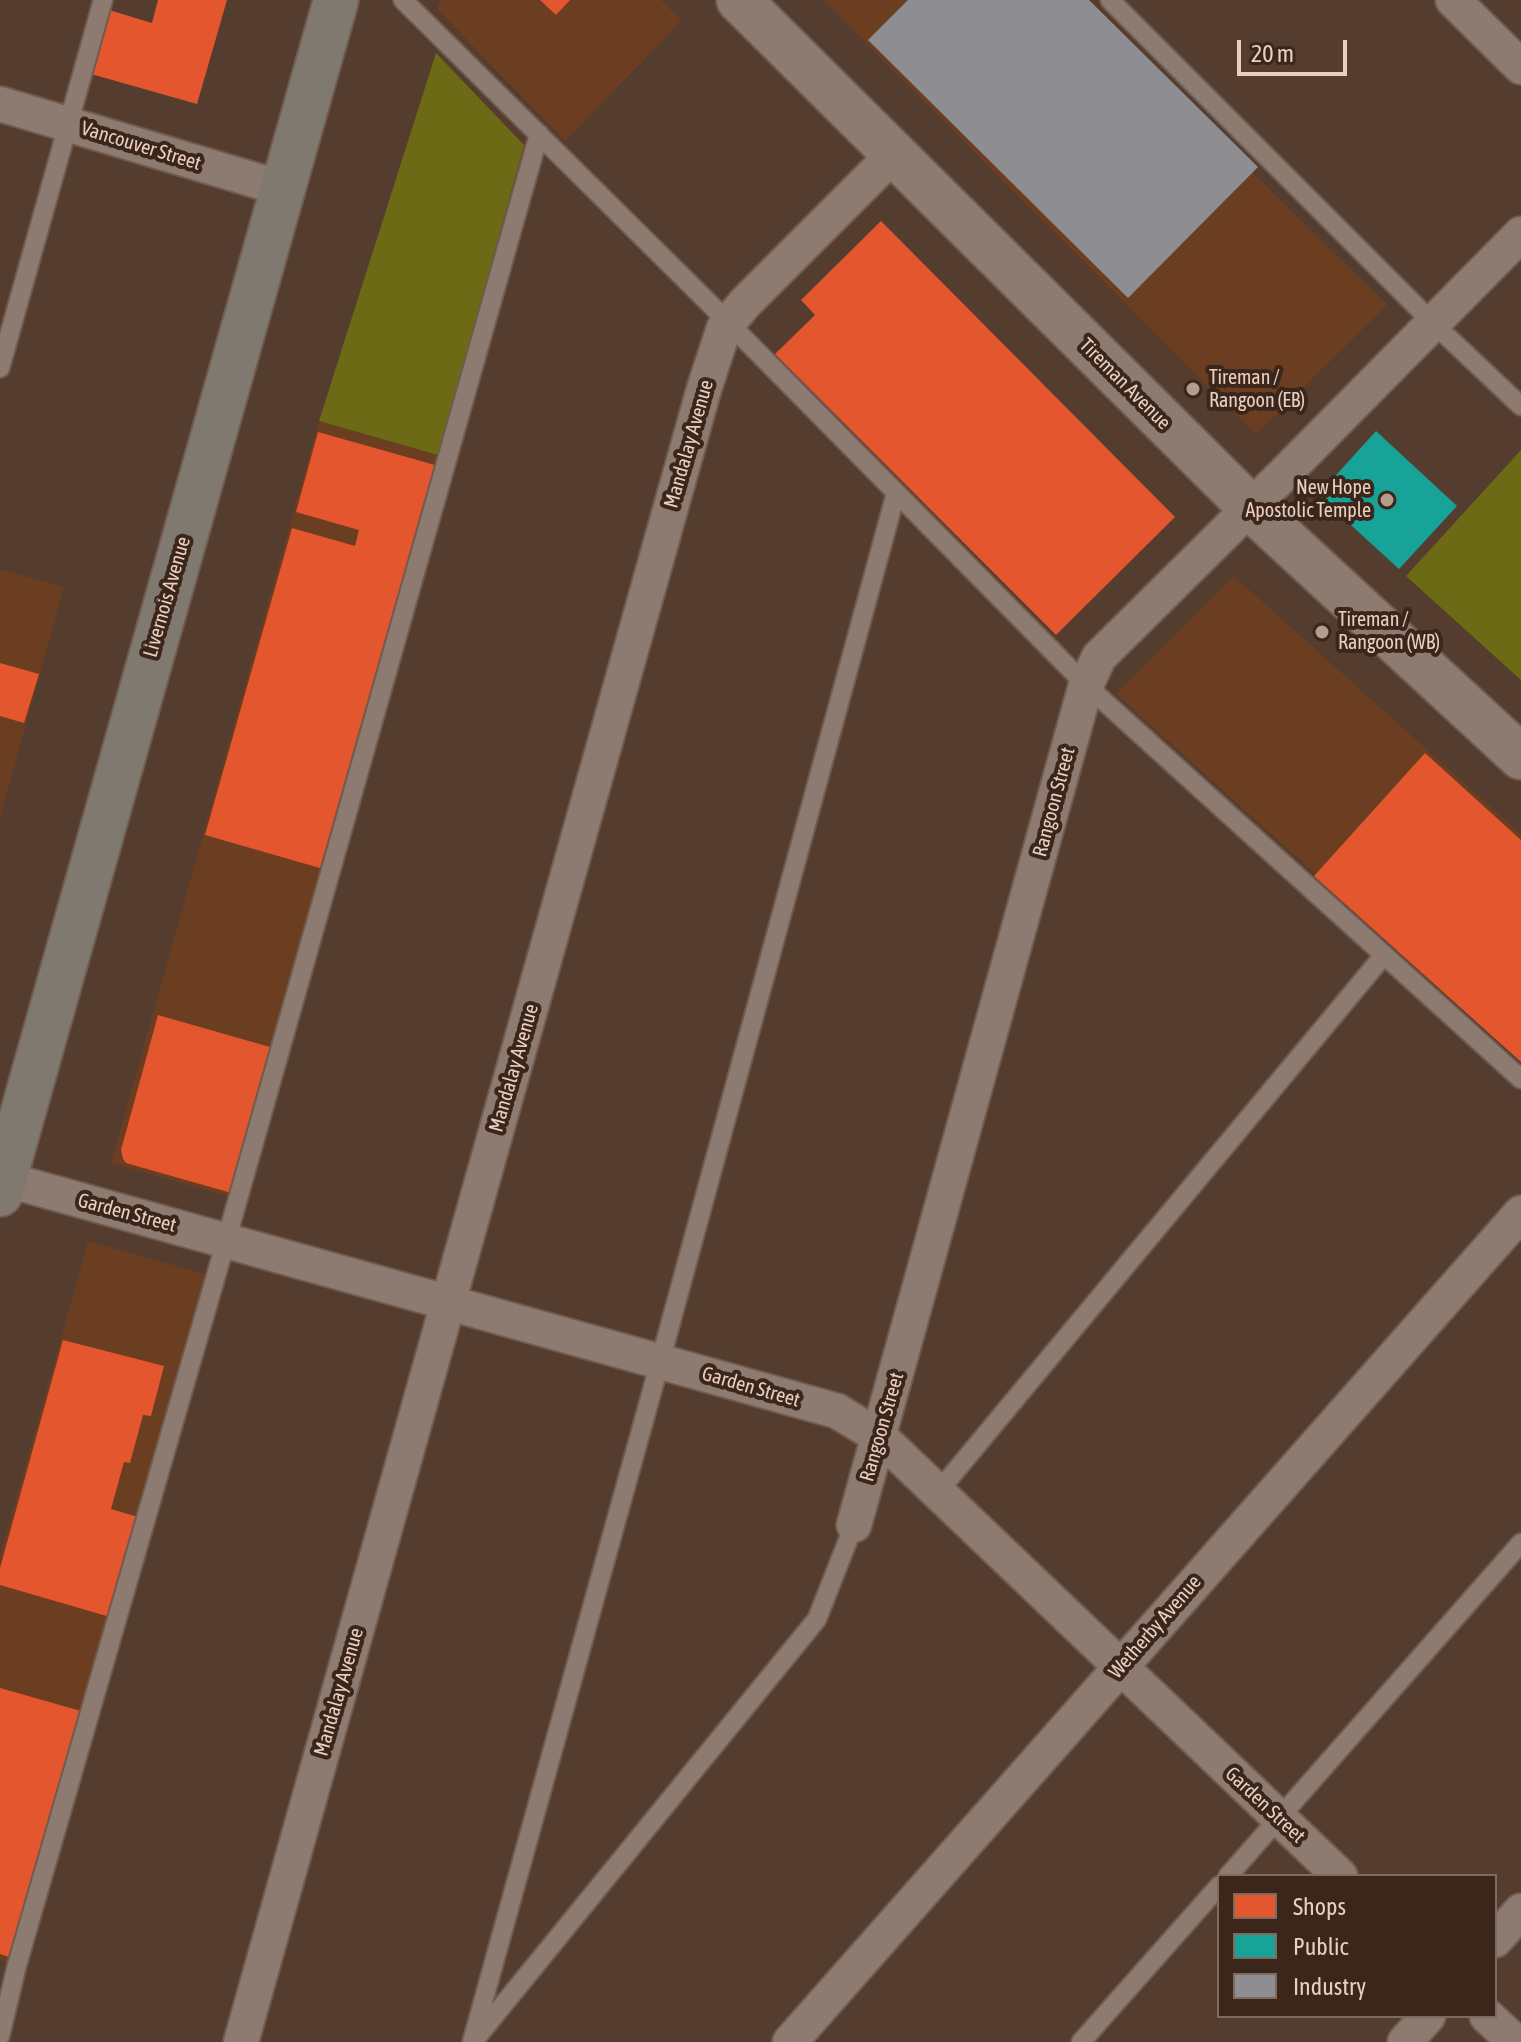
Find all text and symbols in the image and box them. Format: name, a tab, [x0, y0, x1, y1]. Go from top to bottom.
scale bar	[1241, 24, 1351, 74]
text: 20 m	[1251, 40, 1294, 67]
street label: Vancouver Street	[78, 116, 204, 176]
street label: Tireman Avenue	[1074, 333, 1176, 435]
place label: Tireman / Rangoon (EB)	[1209, 366, 1305, 413]
street label: Mandalay Avenue	[659, 377, 719, 511]
marker: Tireman / Rangoon (EB)	[1184, 380, 1202, 398]
place label: New Hope Apostolic Temple	[1246, 476, 1371, 523]
marker: New Hope Apostolic Temple	[1378, 491, 1396, 509]
street label: Livernois Avenue	[138, 534, 196, 660]
place label: Tireman / Rangoon (WB)	[1338, 608, 1440, 655]
marker: Tireman / Rangoon (WB)	[1313, 623, 1331, 641]
street label: Rangoon Street	[1028, 745, 1080, 859]
street label: Mandalay Avenue	[484, 1001, 544, 1135]
street label: Garden Street	[75, 1188, 179, 1238]
street label: Garden Street	[699, 1362, 803, 1412]
street label: Rangoon Street	[855, 1370, 909, 1484]
street label: Wetherby Avenue	[1104, 1570, 1206, 1684]
street label: Mandalay Avenue	[309, 1625, 369, 1759]
street label: Garden Street	[1220, 1762, 1310, 1848]
legend	[1217, 1874, 1497, 2018]
text: Shops	[1293, 1893, 1346, 1920]
text: Public	[1293, 1933, 1349, 1960]
text: Industry	[1293, 1973, 1366, 2000]

